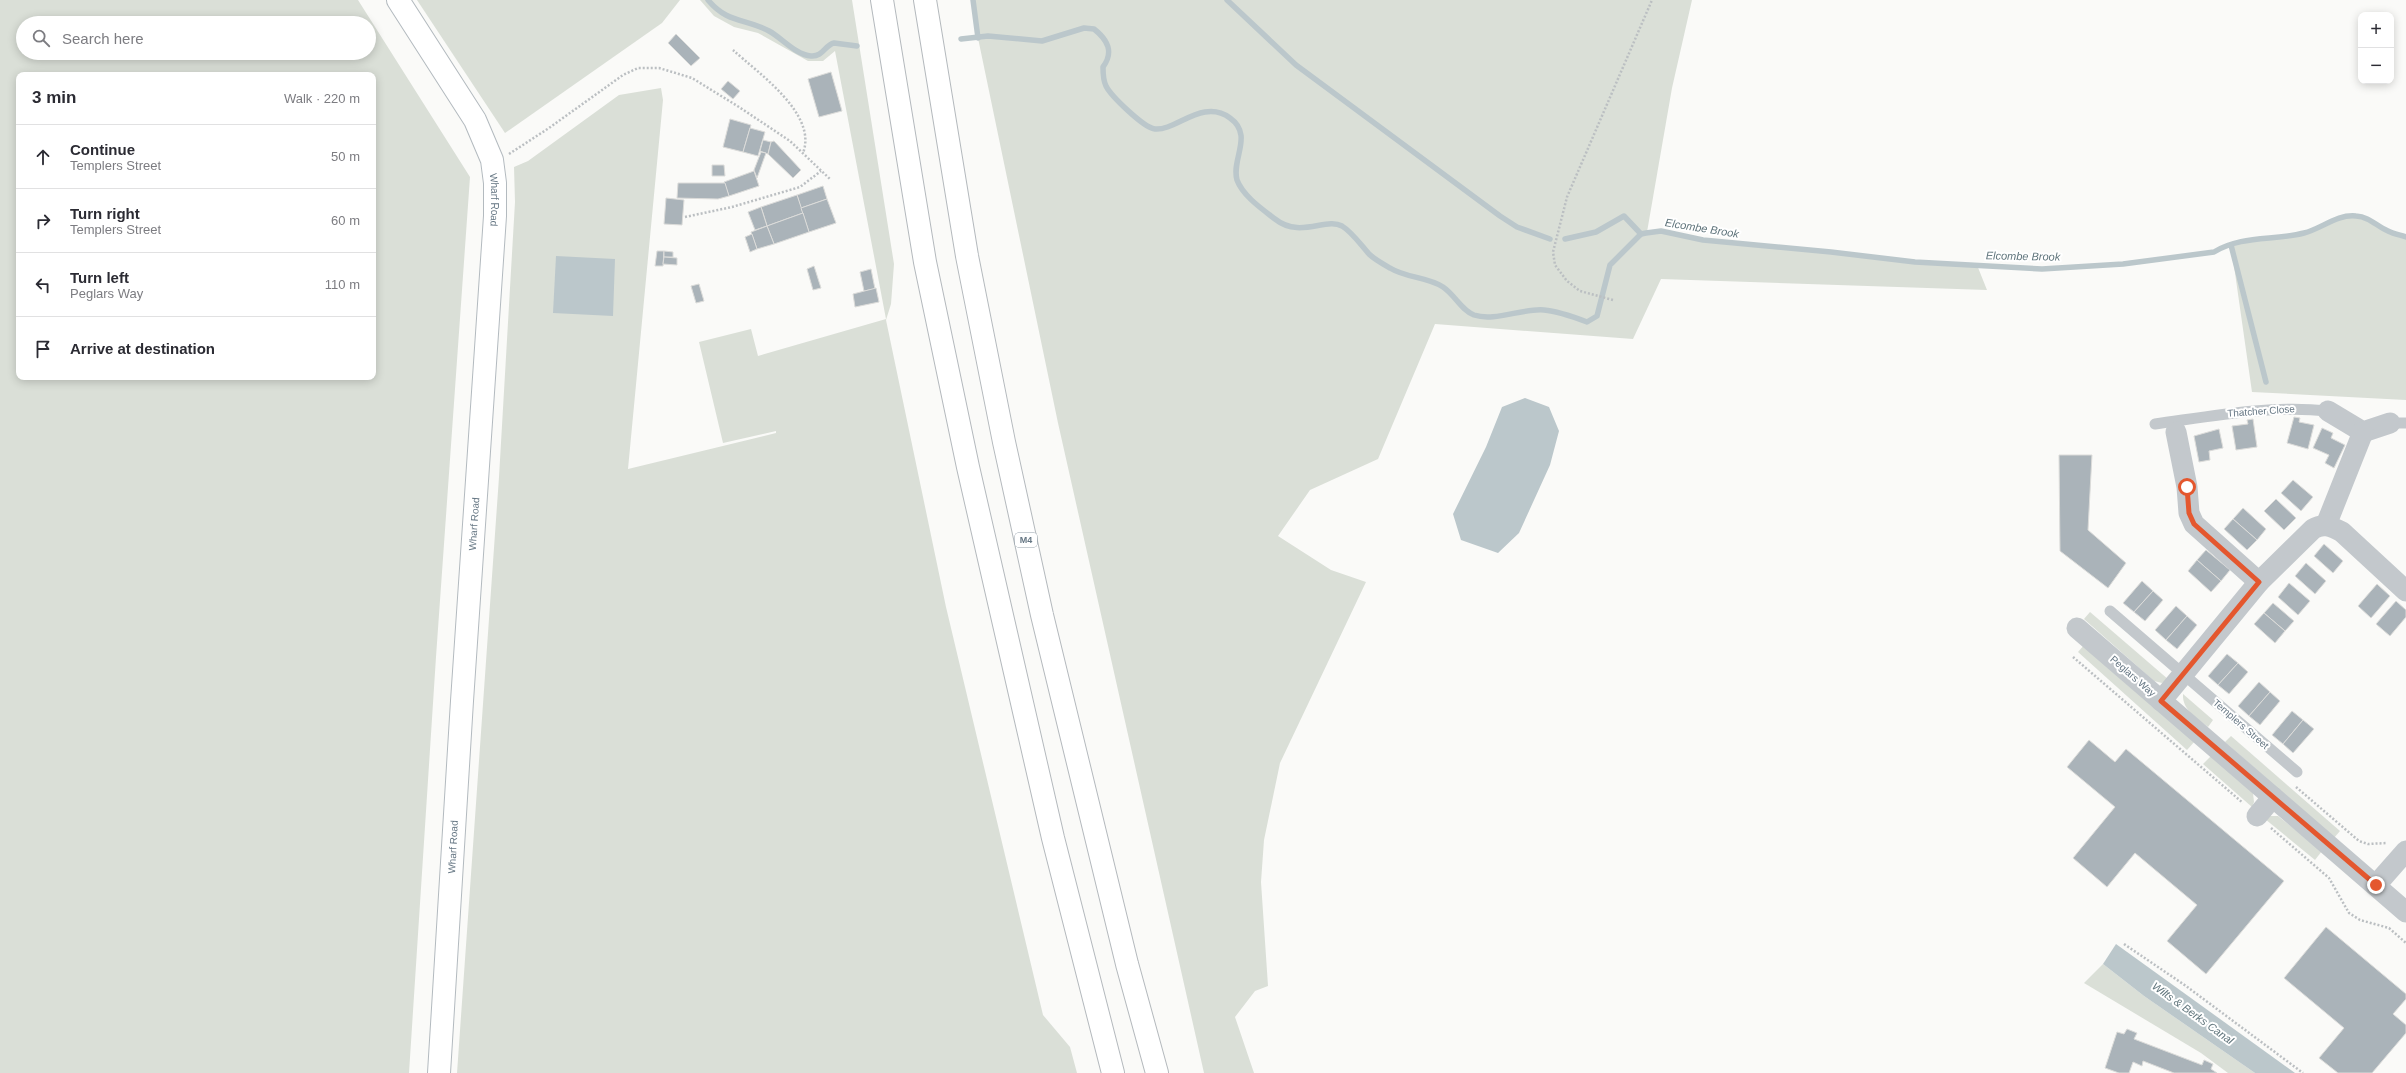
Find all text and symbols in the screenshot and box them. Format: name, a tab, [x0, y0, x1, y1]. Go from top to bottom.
map controls	[2358, 12, 2394, 84]
button: +	[2358, 12, 2394, 48]
search box	[16, 16, 376, 60]
icon: search	[30, 27, 52, 49]
text: Search here	[62, 30, 144, 47]
button: −	[2358, 48, 2394, 84]
text: 3 min	[32, 88, 76, 107]
text: Walk · 220 m	[284, 91, 360, 106]
text: Continue	[70, 141, 135, 158]
icon: ahead	[32, 146, 54, 168]
text: 50 m	[331, 149, 360, 164]
text: Templers Street	[70, 158, 161, 173]
street label: Wharf Road	[488, 172, 501, 227]
text: Turn right	[70, 205, 140, 222]
icon: right	[32, 210, 54, 232]
text: 60 m	[331, 213, 360, 228]
water label: Elcombe Brook	[1664, 216, 1740, 240]
text: Templers Street	[70, 222, 161, 237]
water label: Elcombe Brook	[1986, 249, 2061, 263]
text: Turn left	[70, 269, 129, 286]
icon: left	[32, 274, 54, 296]
text: 110 m	[325, 277, 360, 292]
text: Peglars Way	[70, 286, 143, 301]
icon: arrive	[32, 338, 54, 360]
text: Arrive at destination	[70, 340, 215, 357]
street label: Thatcher Close	[2227, 403, 2296, 419]
route start	[2178, 478, 2196, 496]
street label: Wharf Road	[467, 497, 481, 551]
road number: M4	[1015, 533, 1037, 547]
street label: Peglars Way	[2108, 653, 2158, 699]
street label: Templers Street	[2211, 697, 2271, 751]
street label: Wharf Road	[446, 820, 460, 874]
route end	[2367, 876, 2385, 894]
water label: Wilts & Berks Canal	[2150, 980, 2236, 1047]

